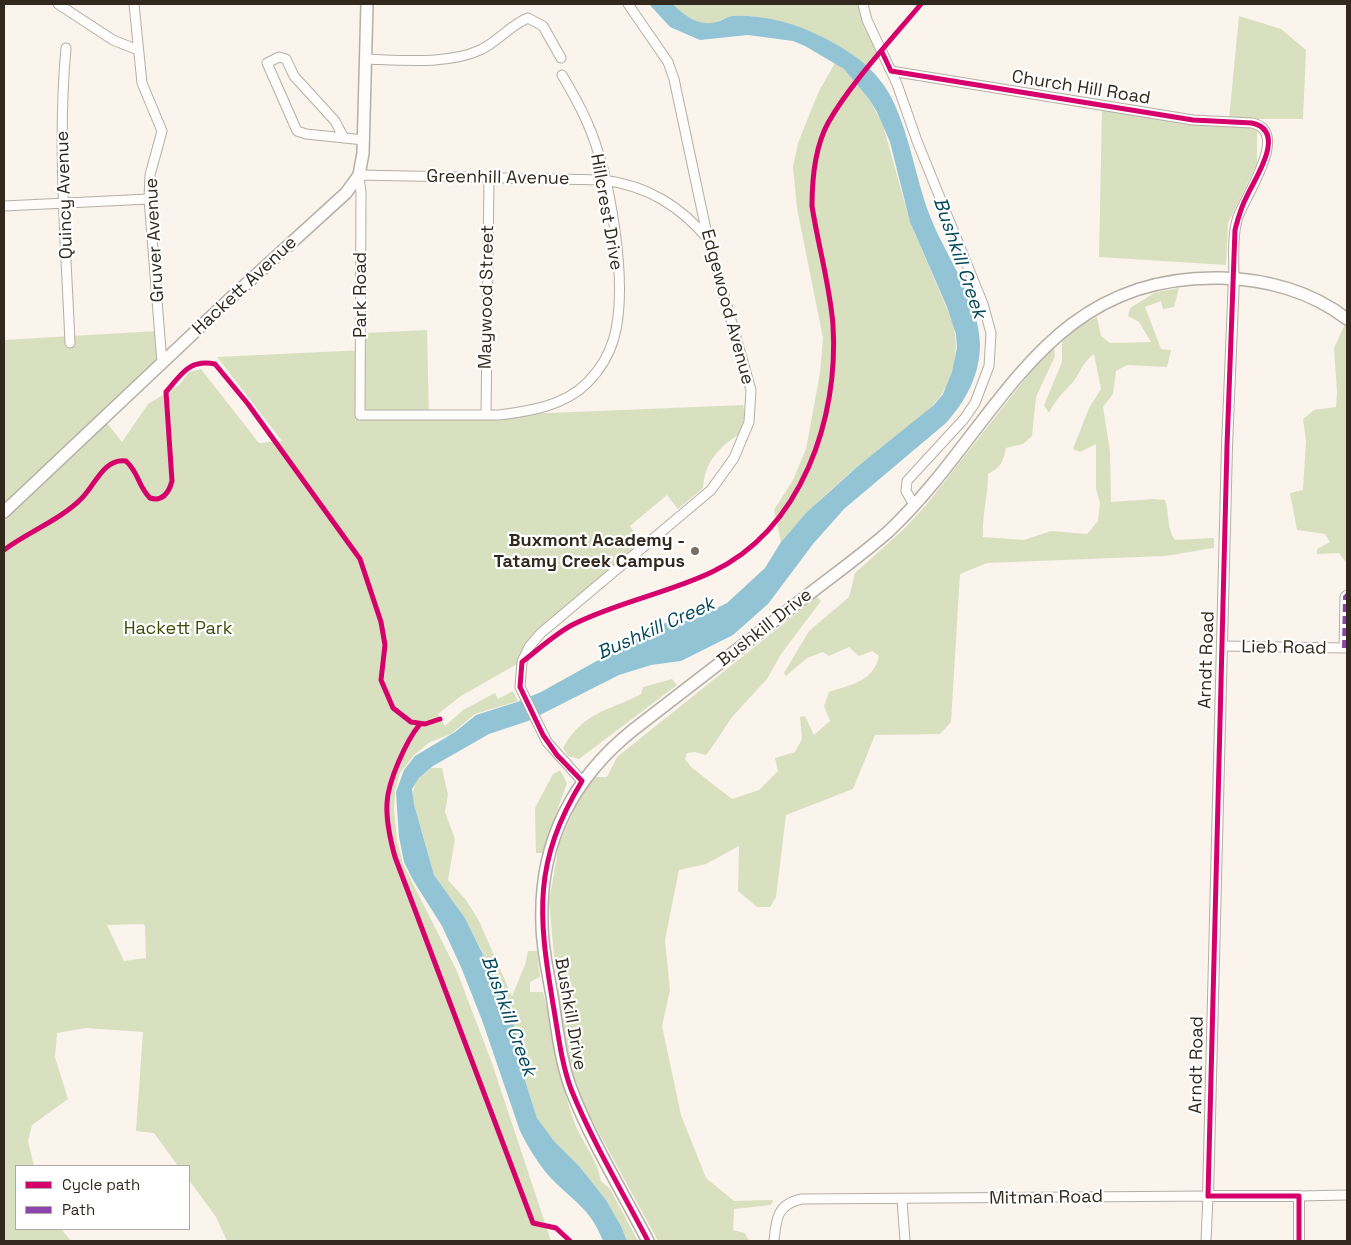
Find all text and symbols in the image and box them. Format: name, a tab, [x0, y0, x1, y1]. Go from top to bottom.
street label: Church Hill Road	[1010, 66, 1152, 110]
street label: Quincy Avenue	[52, 130, 78, 260]
street label: Hillcrest Drive	[585, 152, 627, 272]
street label: Greenhill Avenue	[426, 166, 570, 190]
street label: Gruver Avenue	[141, 177, 169, 303]
water label: Bushkill Creek	[928, 194, 990, 322]
street label: Maywood Street	[475, 225, 499, 369]
street label: Edgewood Avenue	[696, 227, 758, 387]
street label: Hackett Avenue	[188, 232, 302, 340]
street label: Park Road	[350, 252, 372, 338]
place label: Buxmont Academy - Tatamy Creek Campus	[493, 530, 685, 572]
marker: Buxmont Academy - Tatamy Creek Campus	[689, 545, 701, 557]
street label: Bushkill Drive	[713, 584, 817, 672]
water label: Bushkill Creek	[594, 593, 718, 665]
street label: Arndt Road	[1194, 611, 1220, 709]
park label: Hackett Park	[124, 618, 232, 640]
street label: Lieb Road	[1241, 636, 1327, 660]
water label: Bushkill Creek	[476, 953, 540, 1079]
street label: Bushkill Drive	[549, 956, 591, 1072]
street label: Arndt Road	[1185, 1016, 1209, 1114]
legend	[15, 1165, 190, 1230]
text: Cycle path	[62, 1175, 140, 1194]
street label: Mitman Road	[989, 1186, 1103, 1210]
text: Path	[62, 1200, 95, 1219]

